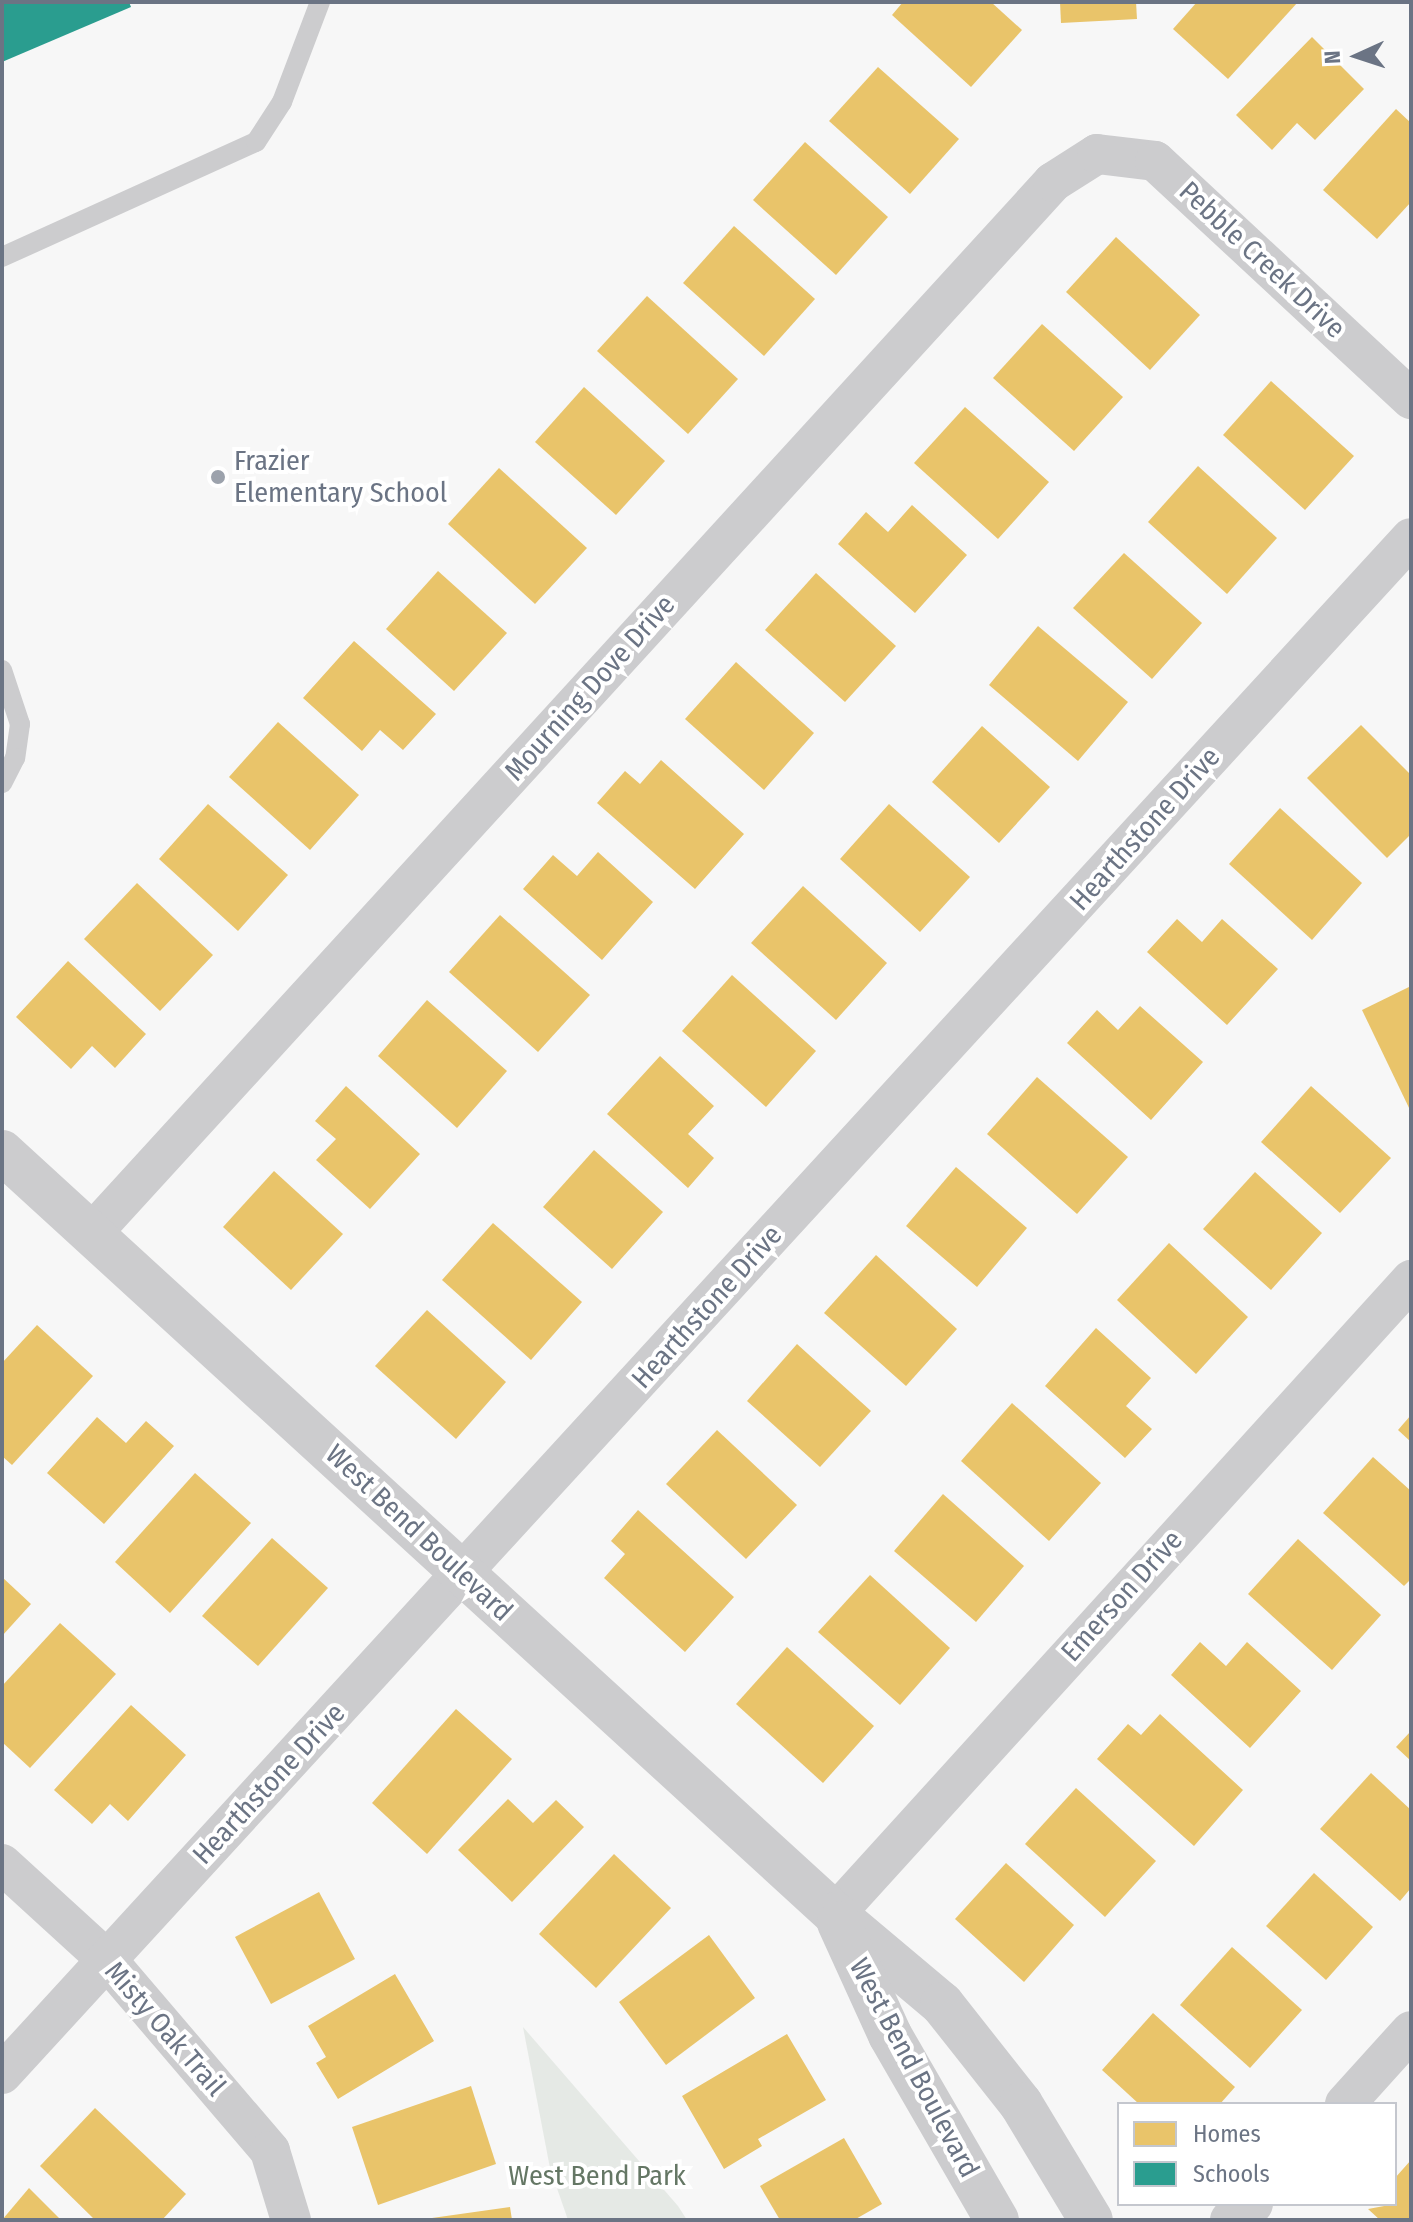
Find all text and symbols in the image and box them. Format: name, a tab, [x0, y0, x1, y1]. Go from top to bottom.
north arrow	[1317, 16, 1397, 96]
text: N	[1319, 50, 1346, 65]
street label: Pebble Creek Drive	[1172, 175, 1352, 345]
place label: Frazier Elementary School	[234, 444, 447, 510]
marker: Frazier Elementary School	[209, 468, 227, 486]
street label: Mourning Dove Drive	[498, 588, 682, 788]
street label: Hearthstone Drive	[1063, 741, 1227, 917]
street label: Hearthstone Drive	[625, 1219, 789, 1395]
street label: West Bend Boulevard	[319, 1438, 519, 1628]
street label: Emerson Drive	[1054, 1523, 1190, 1669]
street label: Hearthstone Drive	[186, 1697, 352, 1871]
street label: West Bend Boulevard	[842, 1953, 986, 2183]
street label: Misty Oak Trail	[98, 1955, 232, 2103]
legend	[1117, 2102, 1397, 2206]
text: Homes	[1193, 2120, 1261, 2148]
park label: West Bend Park	[508, 2159, 686, 2193]
text: Schools	[1193, 2160, 1270, 2188]

